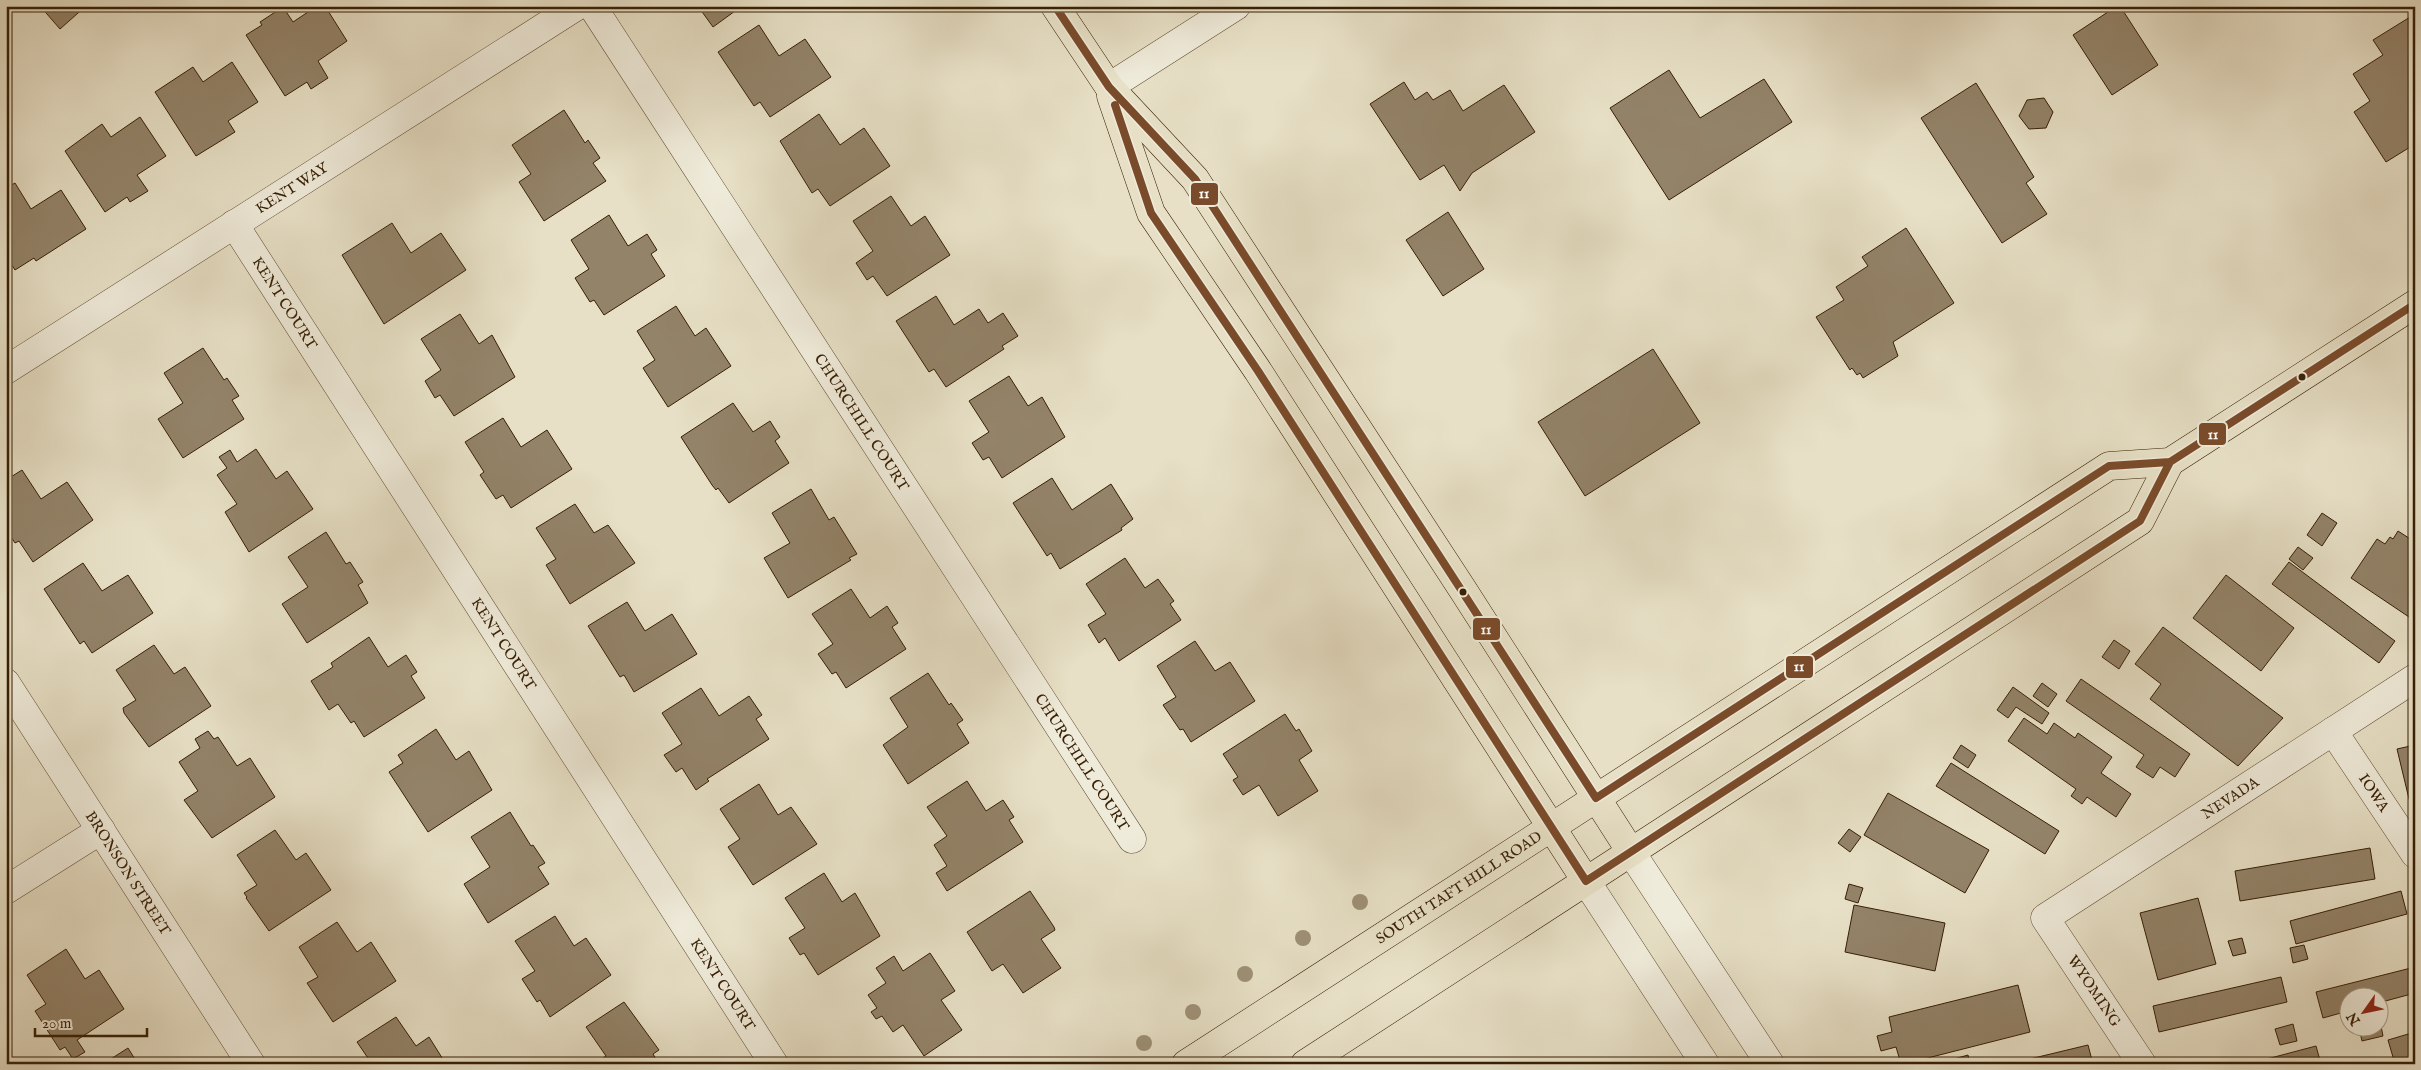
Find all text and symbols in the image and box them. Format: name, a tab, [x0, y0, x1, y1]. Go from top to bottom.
street label: KENT WAY	[252, 157, 332, 218]
line badge: 11	[1190, 182, 1219, 206]
text: 11	[1199, 185, 1209, 203]
street label: KENT COURT	[248, 253, 322, 353]
street label: CHURCHILL COURT	[810, 350, 913, 495]
unlabelled marker	[2297, 372, 2307, 382]
line badge: 11	[2198, 422, 2227, 446]
text: 11	[2208, 426, 2218, 444]
unlabelled marker	[1458, 587, 1468, 597]
street label: KENT COURT	[467, 594, 541, 694]
line badge: 11	[1472, 617, 1501, 641]
text: 11	[1481, 621, 1491, 639]
line badge: 11	[1785, 655, 1814, 679]
text: 11	[1794, 658, 1804, 676]
street label: CHURCHILL COURT	[1031, 690, 1134, 834]
street label: IOWA	[2354, 770, 2394, 816]
street label: NEVADA	[2198, 772, 2263, 823]
street label: BRONSON STREET	[81, 807, 175, 939]
street label: SOUTH TAFT HILL ROAD	[1372, 827, 1545, 948]
street label: KENT COURT	[686, 935, 760, 1034]
street label: WYOMING	[2063, 952, 2125, 1030]
north arrow	[2338, 988, 2388, 1038]
scale bar	[35, 1005, 148, 1037]
text: N	[2343, 1009, 2365, 1029]
text: 20 m	[42, 1014, 72, 1033]

